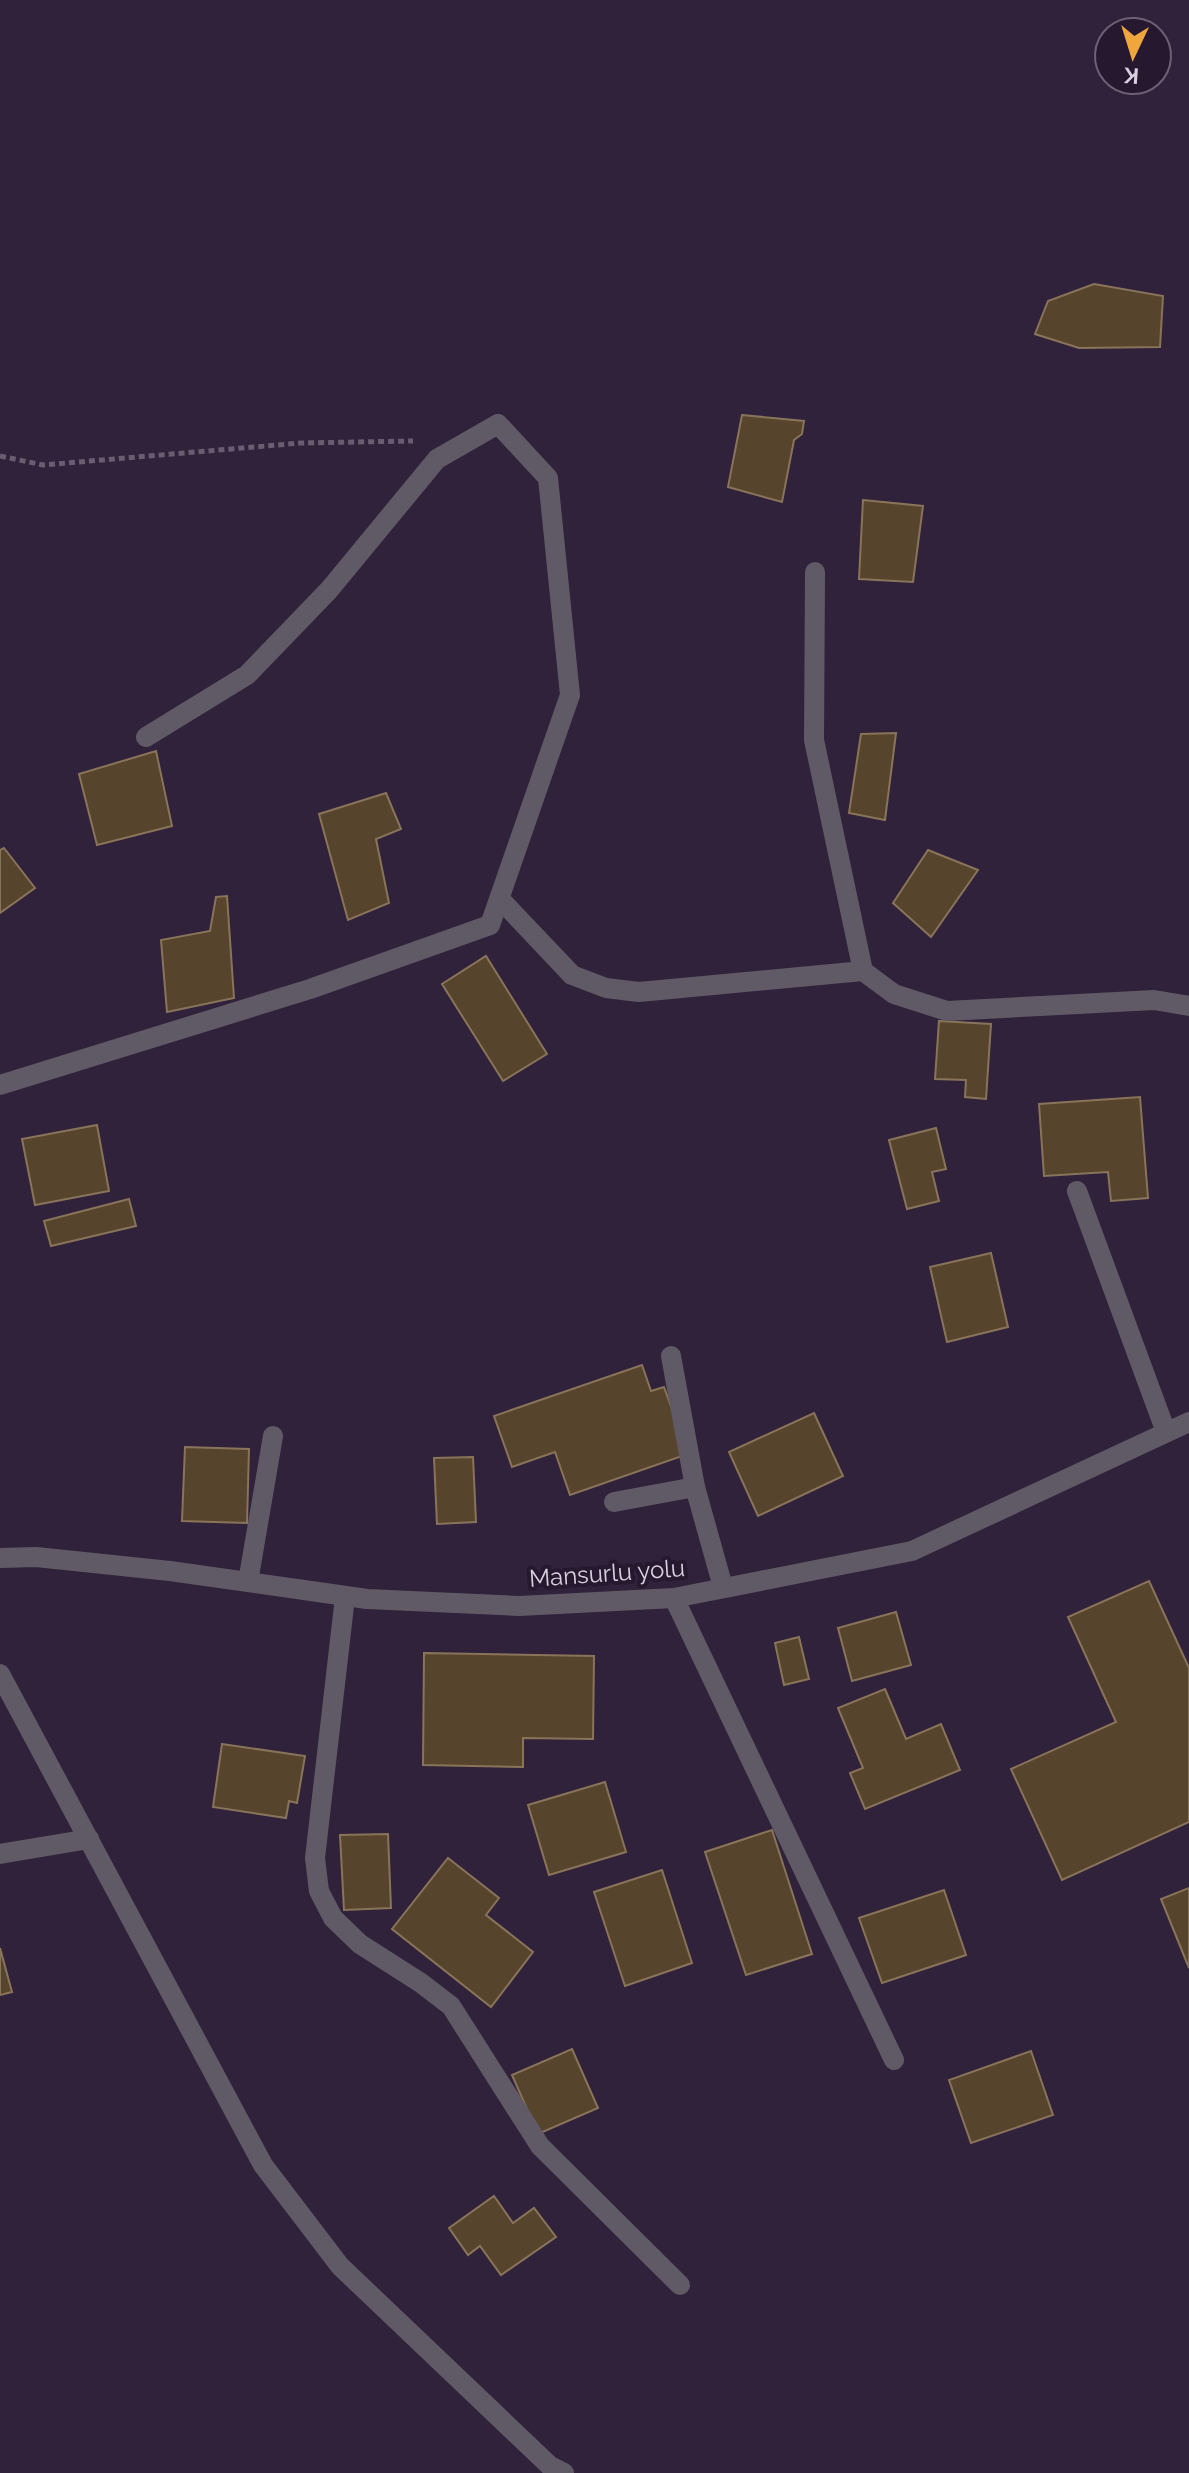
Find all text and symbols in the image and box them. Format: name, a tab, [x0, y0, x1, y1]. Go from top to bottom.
north arrow	[1093, 16, 1173, 96]
text: K	[1123, 62, 1140, 89]
street label: Mansurlu yolu	[528, 1553, 686, 1593]

